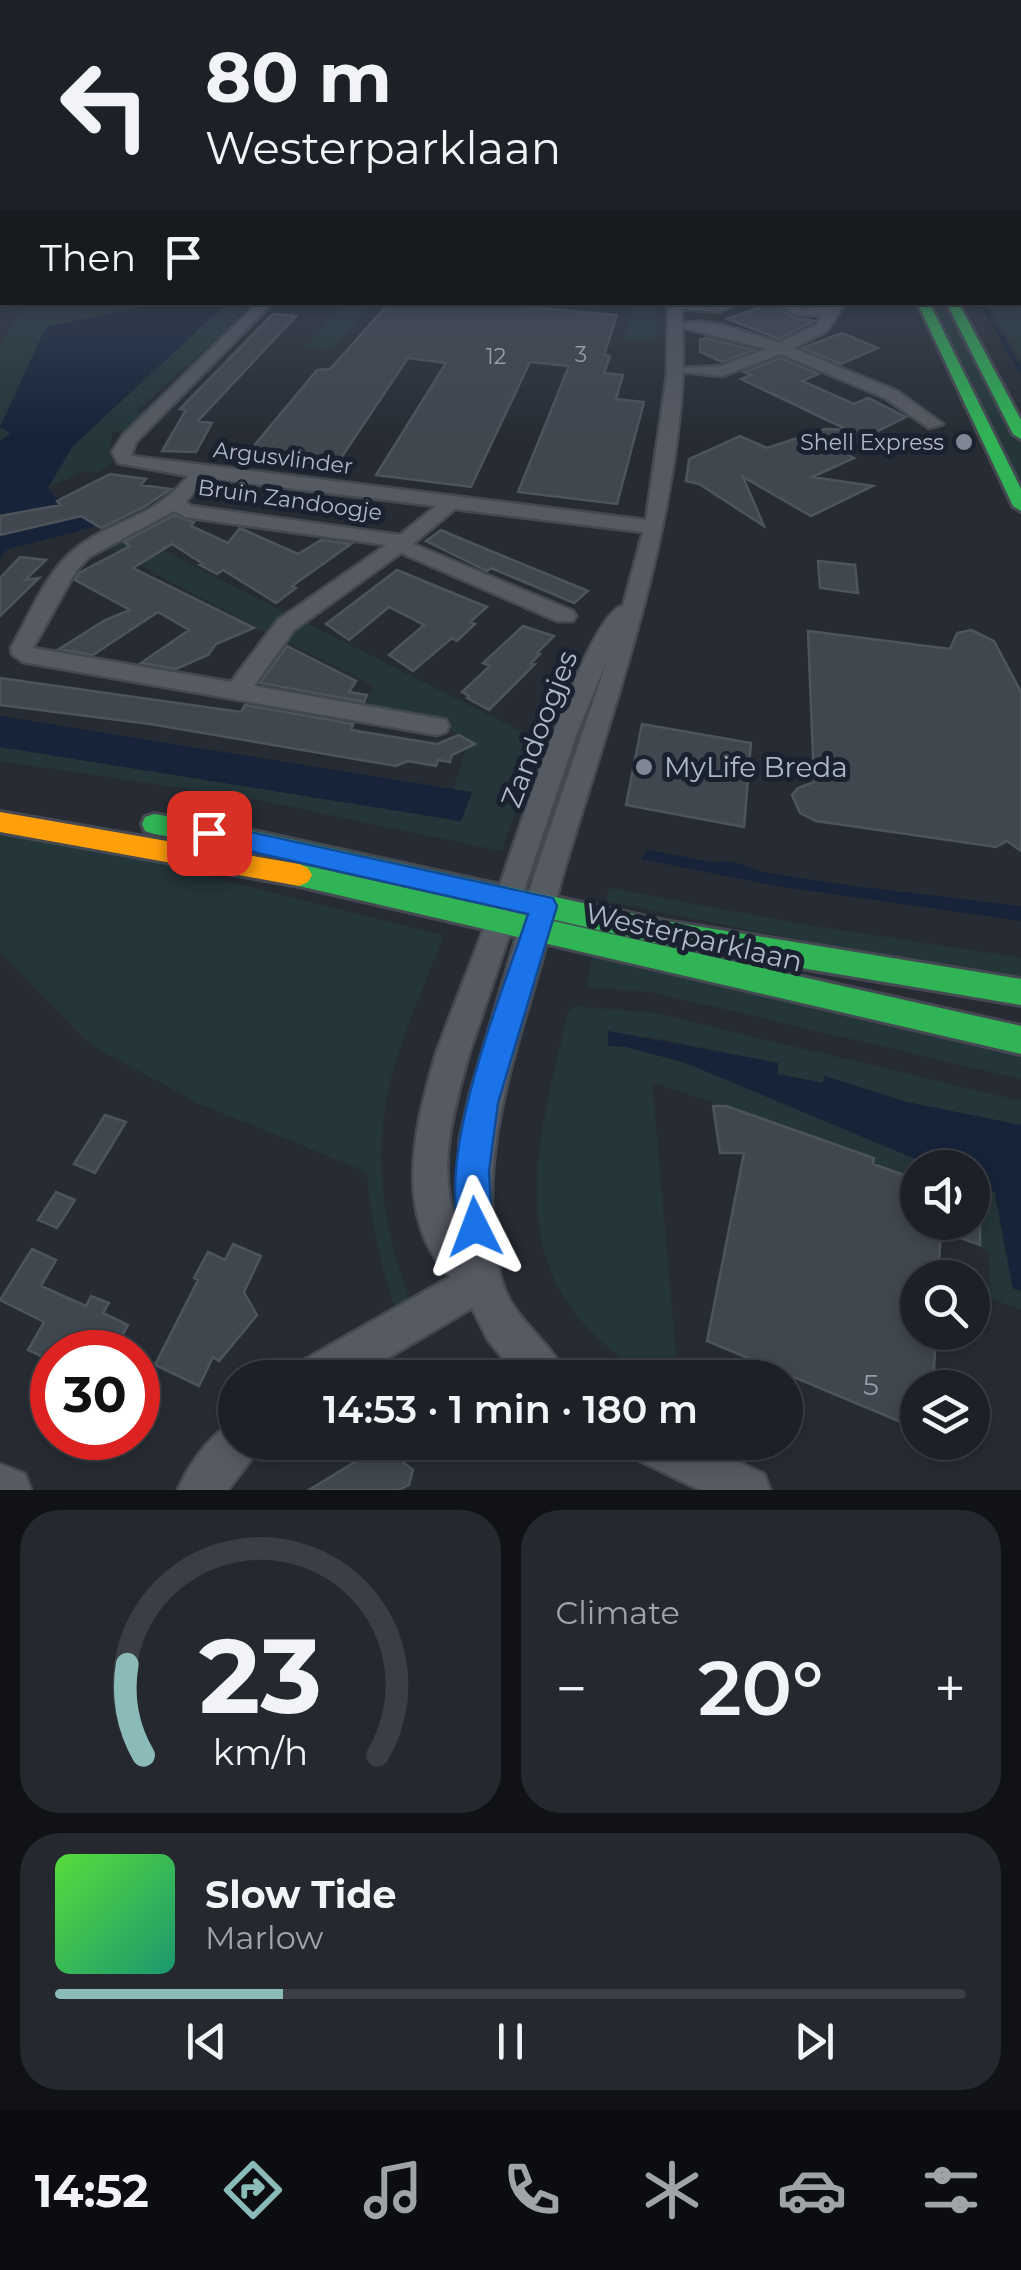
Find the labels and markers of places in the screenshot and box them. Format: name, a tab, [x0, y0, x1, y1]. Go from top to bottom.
place label: Shell Express	[800, 429, 944, 456]
marker: Shell Express	[953, 431, 975, 453]
place label: MyLife Breda	[664, 750, 848, 784]
marker: MyLife Breda	[633, 756, 655, 778]
pin	[167, 791, 252, 876]

